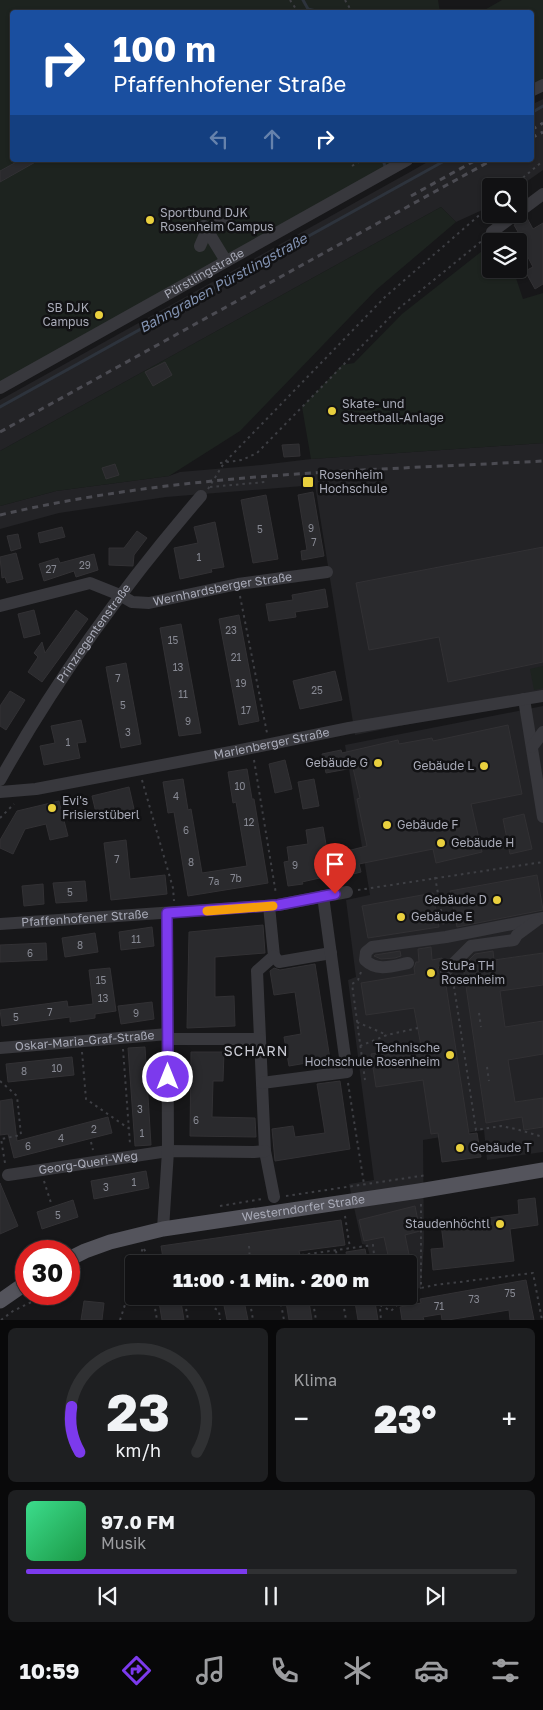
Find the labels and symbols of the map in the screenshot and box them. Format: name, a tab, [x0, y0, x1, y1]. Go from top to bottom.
place label: Sportbund DJK Rosenheim Campus	[160, 205, 274, 234]
marker: Sportbund DJK Rosenheim Campus	[144, 214, 156, 226]
water label: Bahngraben Pürstlingstraße	[136, 229, 310, 336]
street label: Pürstlingstraße	[161, 245, 247, 302]
place label: SB DJK Campus	[42, 300, 89, 329]
marker: SB DJK Campus	[93, 309, 105, 321]
place label: Skate- und Streetball-Anlage	[342, 396, 444, 425]
marker: Skate- und Streetball-Anlage	[326, 405, 338, 417]
place label: Rosenheim Hochschule	[319, 467, 388, 496]
marker: Rosenheim Hochschule	[301, 475, 315, 489]
house number: 9	[308, 522, 314, 534]
house number: 5	[257, 523, 263, 535]
house number: 7	[311, 536, 317, 548]
house number: 1	[197, 551, 202, 563]
house number: 29	[79, 559, 91, 571]
house number: 27	[45, 563, 57, 575]
street label: Wernhardsberger Straße	[152, 569, 293, 609]
street label: Prinzregentenstraße	[53, 581, 134, 686]
house number: 23	[225, 624, 237, 636]
house number: 15	[168, 634, 179, 646]
house number: 21	[231, 651, 241, 663]
house number: 13	[173, 661, 183, 673]
house number: 7	[115, 672, 121, 684]
house number: 19	[236, 677, 246, 689]
house number: 25	[311, 684, 323, 696]
house number: 11	[178, 688, 188, 700]
house number: 5	[120, 699, 126, 711]
house number: 17	[241, 704, 251, 716]
house number: 9	[185, 715, 191, 727]
street label: Marienberger Straße	[212, 724, 331, 762]
house number: 3	[125, 726, 131, 738]
house number: 1	[66, 736, 71, 748]
place label: Gebäude G	[305, 755, 368, 770]
marker: Gebäude G	[372, 757, 384, 769]
place label: Gebäude L	[413, 758, 474, 773]
marker: Gebäude L	[478, 760, 490, 772]
house number: 10	[234, 780, 246, 792]
house number: 4	[173, 790, 179, 802]
place label: Evi's Frisierstüberl	[62, 793, 140, 822]
marker: Evi's Frisierstüberl	[46, 802, 58, 814]
house number: 12	[244, 816, 255, 828]
place label: Gebäude F	[397, 817, 458, 832]
marker: Gebäude F	[381, 819, 393, 831]
house number: 6	[183, 824, 189, 836]
place label: Gebäude H	[451, 835, 514, 850]
marker: Gebäude H	[435, 837, 447, 849]
pin	[314, 843, 356, 894]
house number: 7	[114, 853, 120, 865]
house number: 8	[188, 856, 194, 868]
house number: 9	[292, 859, 298, 871]
house number: 7b	[230, 872, 242, 884]
house number: 7a	[209, 875, 219, 887]
house number: 5	[67, 886, 73, 898]
place label: Gebäude D	[424, 892, 487, 907]
marker: Gebäude D	[491, 894, 503, 906]
street label: Pfaffenhofener Straße	[21, 906, 149, 930]
place label: Gebäude E	[411, 909, 473, 924]
marker: Gebäude E	[395, 911, 407, 923]
house number: 11	[131, 933, 141, 945]
house number: 8	[77, 939, 83, 951]
house number: 6	[27, 947, 33, 959]
place label: StuPa TH Rosenheim	[441, 958, 505, 987]
marker: StuPa TH Rosenheim	[425, 967, 437, 979]
house number: 15	[96, 974, 107, 986]
house number: 13	[98, 992, 108, 1004]
house number: 7	[47, 1006, 53, 1018]
house number: 9	[133, 1007, 139, 1019]
house number: 5	[13, 1011, 19, 1023]
street label: Oskar-Maria-Graf-Straße	[14, 1027, 155, 1054]
place label: Technische Hochschule Rosenheim	[304, 1040, 440, 1069]
district label: SCHARN	[224, 1042, 288, 1059]
marker: Technische Hochschule Rosenheim	[444, 1049, 456, 1061]
position arrow	[141, 1050, 193, 1102]
house number: 10	[51, 1062, 63, 1074]
house number: 8	[21, 1065, 27, 1077]
house number: 3	[137, 1103, 143, 1115]
house number: 6	[193, 1114, 199, 1126]
house number: 2	[91, 1123, 97, 1135]
house number: 1	[140, 1127, 145, 1139]
house number: 4	[58, 1132, 64, 1144]
house number: 6	[25, 1140, 31, 1152]
place label: Gebäude T	[470, 1140, 532, 1155]
marker: Gebäude T	[454, 1142, 466, 1154]
street label: Georg-Queri-Weg	[37, 1148, 139, 1177]
house number: 1	[132, 1176, 137, 1188]
house number: 3	[103, 1181, 109, 1193]
street label: Westerndorfer Straße	[241, 1191, 366, 1224]
house number: 5	[55, 1209, 61, 1221]
place label: Staudenhöchtl	[405, 1216, 490, 1231]
marker: Staudenhöchtl	[494, 1218, 506, 1230]
speed limit sign: 30	[15, 1240, 80, 1305]
house number: 75	[504, 1287, 516, 1299]
house number: 73	[468, 1293, 480, 1305]
house number: 71	[434, 1300, 444, 1312]

